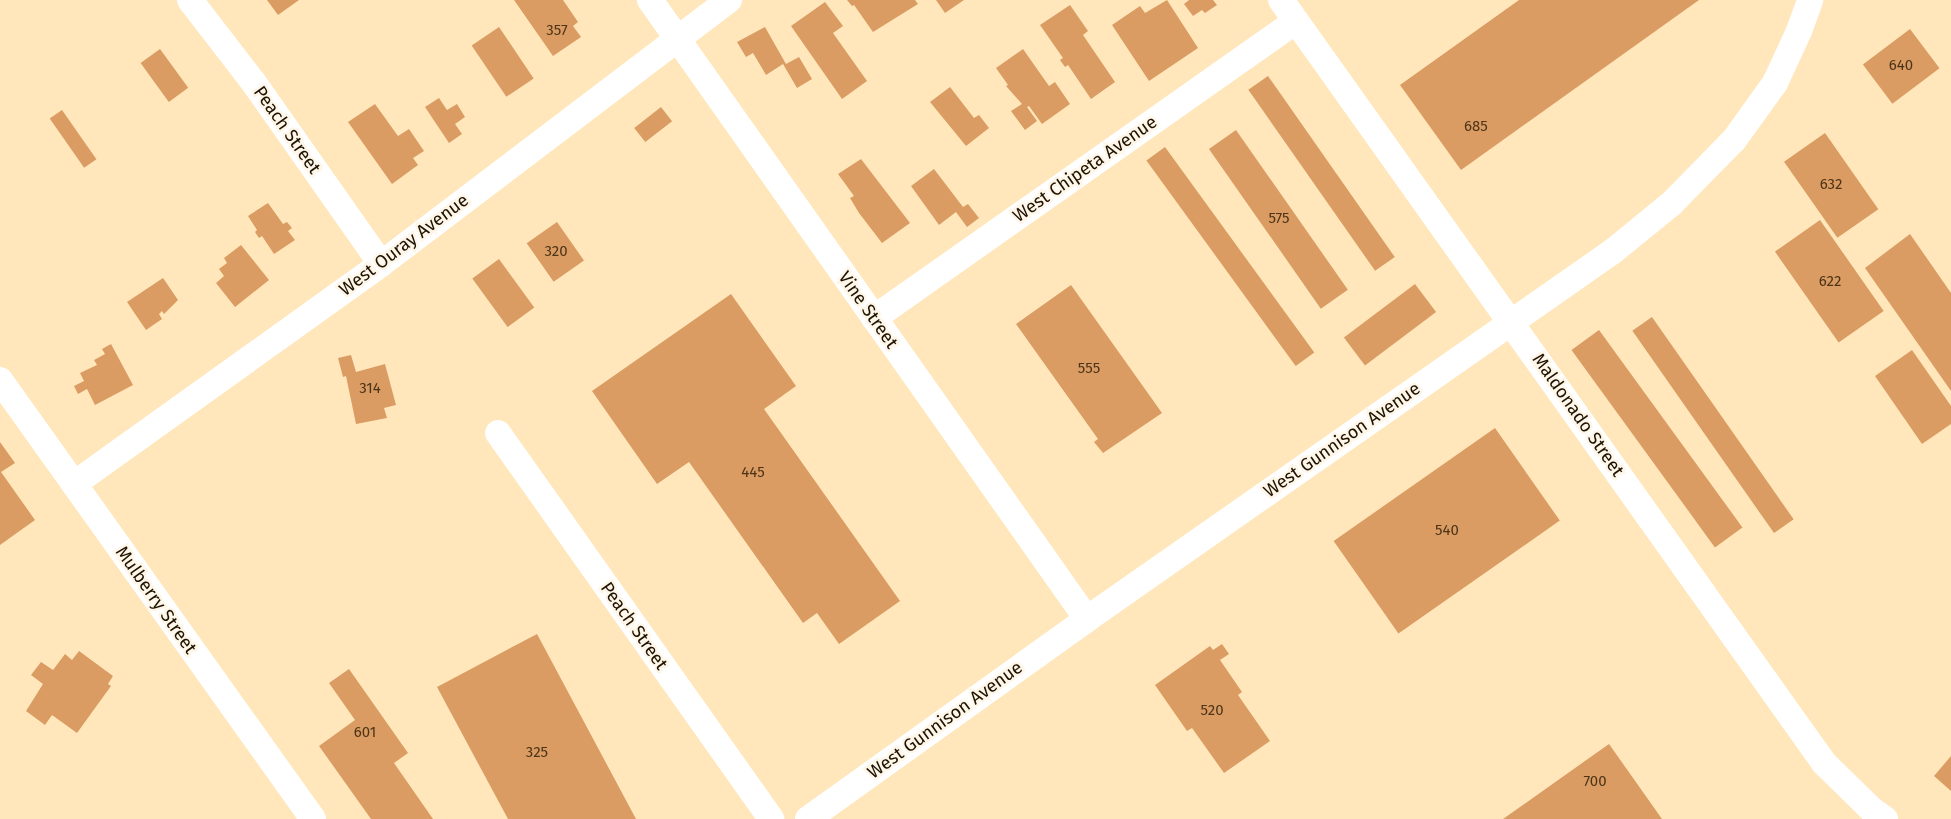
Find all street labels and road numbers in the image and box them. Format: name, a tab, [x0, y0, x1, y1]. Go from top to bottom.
street label: Peach Street	[249, 82, 325, 178]
street label: West Chipeta Avenue	[1009, 111, 1161, 227]
street label: West Ouray Avenue	[335, 189, 473, 301]
street label: Vine Street	[834, 267, 902, 353]
street label: Maldonado Street	[1527, 349, 1629, 481]
street label: West Gunnison Avenue	[1260, 378, 1424, 502]
street label: Mulberry Street	[111, 542, 201, 658]
street label: Peach Street	[596, 578, 672, 674]
street label: West Gunnison Avenue	[863, 657, 1027, 783]

